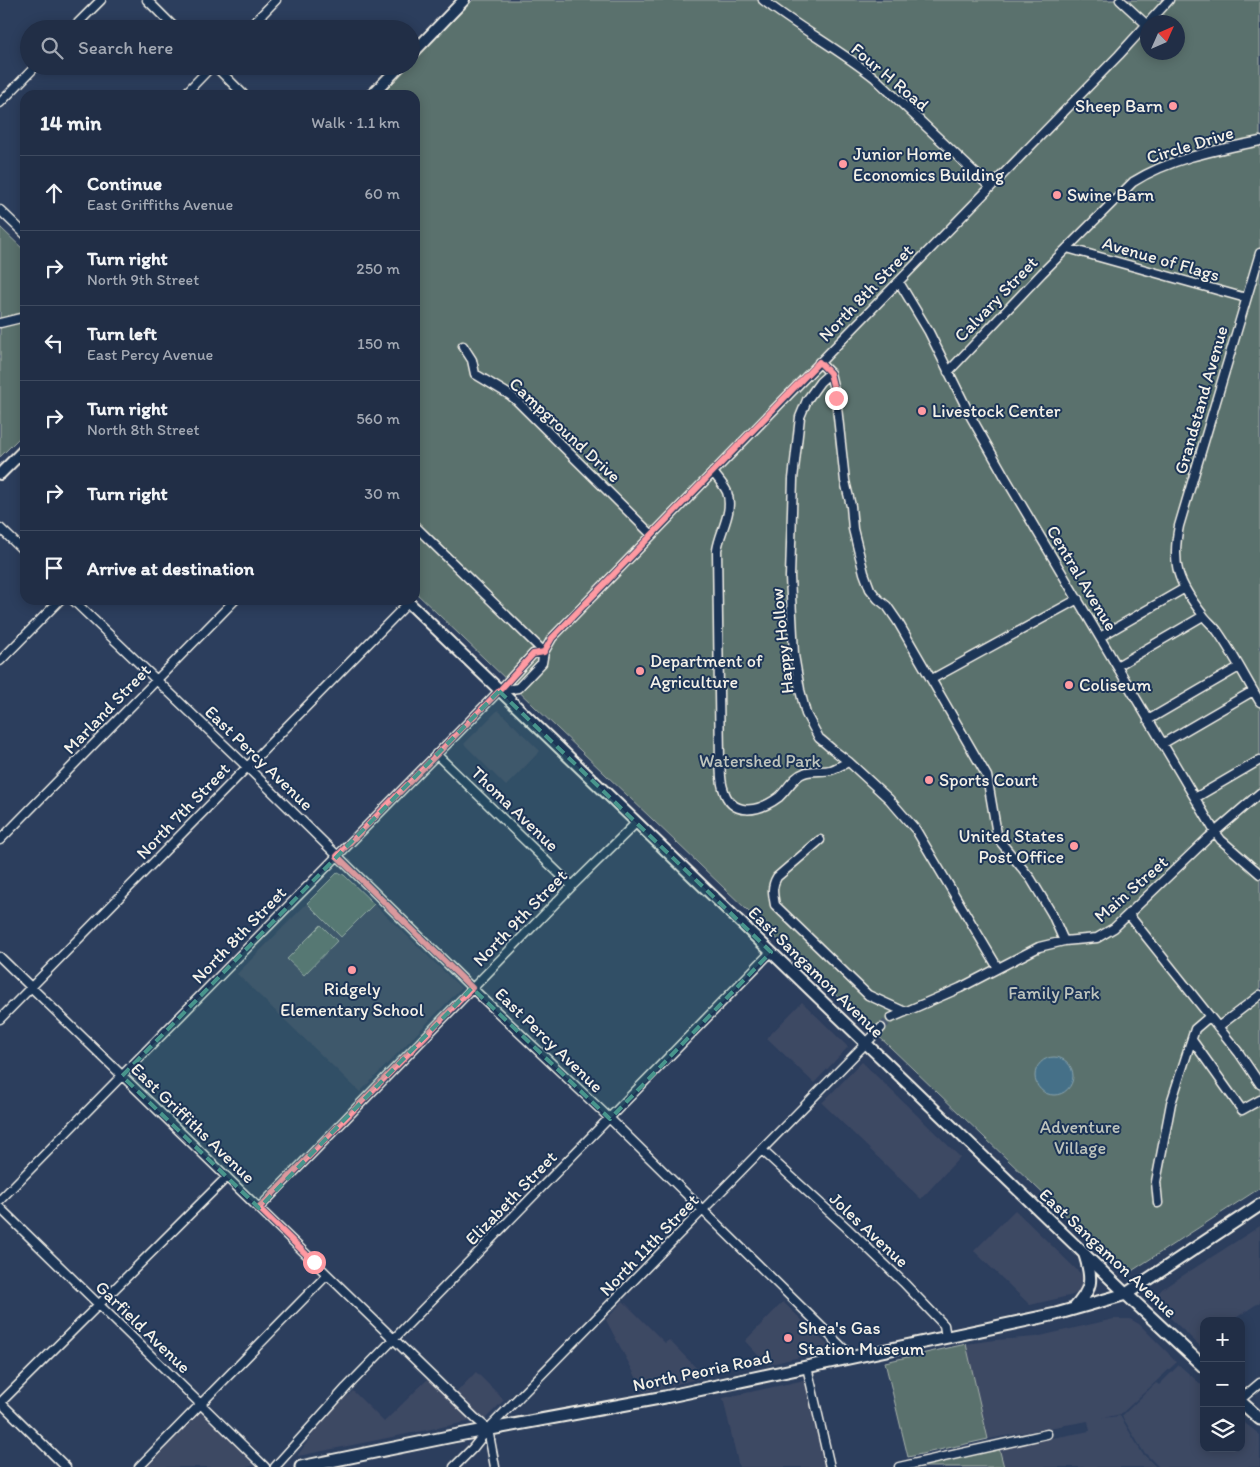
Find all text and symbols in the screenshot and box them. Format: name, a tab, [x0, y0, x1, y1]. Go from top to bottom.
north arrow	[1140, 15, 1185, 60]
search box	[20, 20, 420, 75]
icon: search	[38, 34, 66, 62]
text: Search here	[78, 36, 173, 59]
street label: Four H Road	[847, 38, 933, 116]
place label: Sheep Barn	[1075, 95, 1163, 117]
marker: Sheep Barn	[1167, 100, 1179, 112]
text: 14 min	[40, 110, 101, 135]
text: Walk · 1.1 km	[311, 113, 400, 132]
street label: Circle Drive	[1144, 121, 1236, 169]
place label: Junior Home Economics Building	[853, 143, 1005, 186]
marker: Junior Home Economics Building	[837, 158, 849, 170]
text: Continue	[87, 172, 162, 195]
icon: ahead	[40, 179, 68, 207]
text: 60 m	[365, 184, 400, 203]
place label: Swine Barn	[1067, 184, 1154, 206]
marker: Swine Barn	[1051, 189, 1063, 201]
text: East Griffiths Avenue	[87, 195, 233, 214]
street label: Avenue of Flags	[1100, 232, 1222, 286]
street label: North 8th Street	[814, 240, 918, 346]
text: Turn right	[87, 247, 168, 270]
street label: Calvary Street	[950, 251, 1043, 346]
icon: right	[40, 254, 68, 282]
text: 250 m	[356, 259, 400, 278]
text: North 9th Street	[87, 270, 199, 289]
text: Turn left	[87, 322, 157, 345]
street label: Grandstand Avenue	[1169, 323, 1233, 477]
icon: left	[40, 329, 68, 357]
text: 150 m	[357, 334, 400, 353]
text: East Percy Avenue	[87, 345, 213, 364]
street label: Campground Drive	[505, 373, 625, 487]
route end	[825, 387, 848, 410]
text: Turn right	[87, 397, 168, 420]
place label: Livestock Center	[932, 400, 1061, 422]
icon: right	[40, 404, 68, 432]
marker: Livestock Center	[916, 405, 928, 417]
text: 560 m	[356, 409, 400, 428]
text: North 8th Street	[87, 420, 200, 439]
icon: right	[40, 479, 68, 507]
text: Turn right	[87, 482, 168, 505]
text: 30 m	[364, 484, 400, 503]
street label: Central Avenue	[1042, 521, 1122, 635]
icon: arrive	[40, 554, 68, 582]
text: Arrive at destination	[87, 557, 254, 580]
street label: Happy Hollow	[766, 587, 798, 695]
place label: Department of Agriculture	[650, 650, 763, 693]
street label: Marland Street	[59, 659, 156, 759]
marker: Department of Agriculture	[634, 665, 646, 677]
place label: Coliseum	[1079, 674, 1151, 696]
marker: Coliseum	[1063, 679, 1075, 691]
street label: East Percy Avenue	[200, 701, 318, 815]
park label: Watershed Park	[699, 750, 822, 772]
street label: North 7th Street	[131, 758, 235, 864]
street label: Thoma Avenue	[466, 762, 564, 856]
place label: Sports Court	[939, 769, 1038, 791]
marker: Sports Court	[923, 774, 935, 786]
place label: United States Post Office	[959, 825, 1064, 868]
marker: United States Post Office	[1068, 840, 1080, 852]
street label: Main Street	[1090, 851, 1172, 927]
street label: North 9th Street	[468, 865, 572, 971]
street label: North 8th Street	[187, 882, 291, 988]
street label: East Sangamon Avenue	[744, 902, 888, 1042]
marker: Ridgely Elementary School	[346, 964, 358, 976]
place label: Ridgely Elementary School	[280, 978, 424, 1021]
park label: Family Park	[1008, 982, 1100, 1004]
street label: East Percy Avenue	[490, 983, 608, 1097]
street label: East Griffiths Avenue	[126, 1058, 260, 1188]
park label: Adventure Village	[1040, 1116, 1120, 1159]
street label: Elizabeth Street	[460, 1146, 562, 1250]
street label: East Sangamon Avenue	[1035, 1184, 1181, 1322]
street label: Joles Avenue	[825, 1188, 913, 1272]
street label: North 11th Street	[595, 1189, 703, 1301]
route start	[303, 1251, 326, 1274]
street label: Garfield Avenue	[91, 1276, 195, 1378]
place label: Shea's Gas Station Museum	[798, 1317, 925, 1360]
map controls	[1200, 1317, 1245, 1452]
button: +	[1200, 1317, 1245, 1362]
marker: Shea's Gas Station Museum	[782, 1332, 794, 1344]
street label: North Peoria Road	[631, 1346, 773, 1396]
button: −	[1200, 1362, 1245, 1407]
button: layers	[1200, 1407, 1245, 1452]

